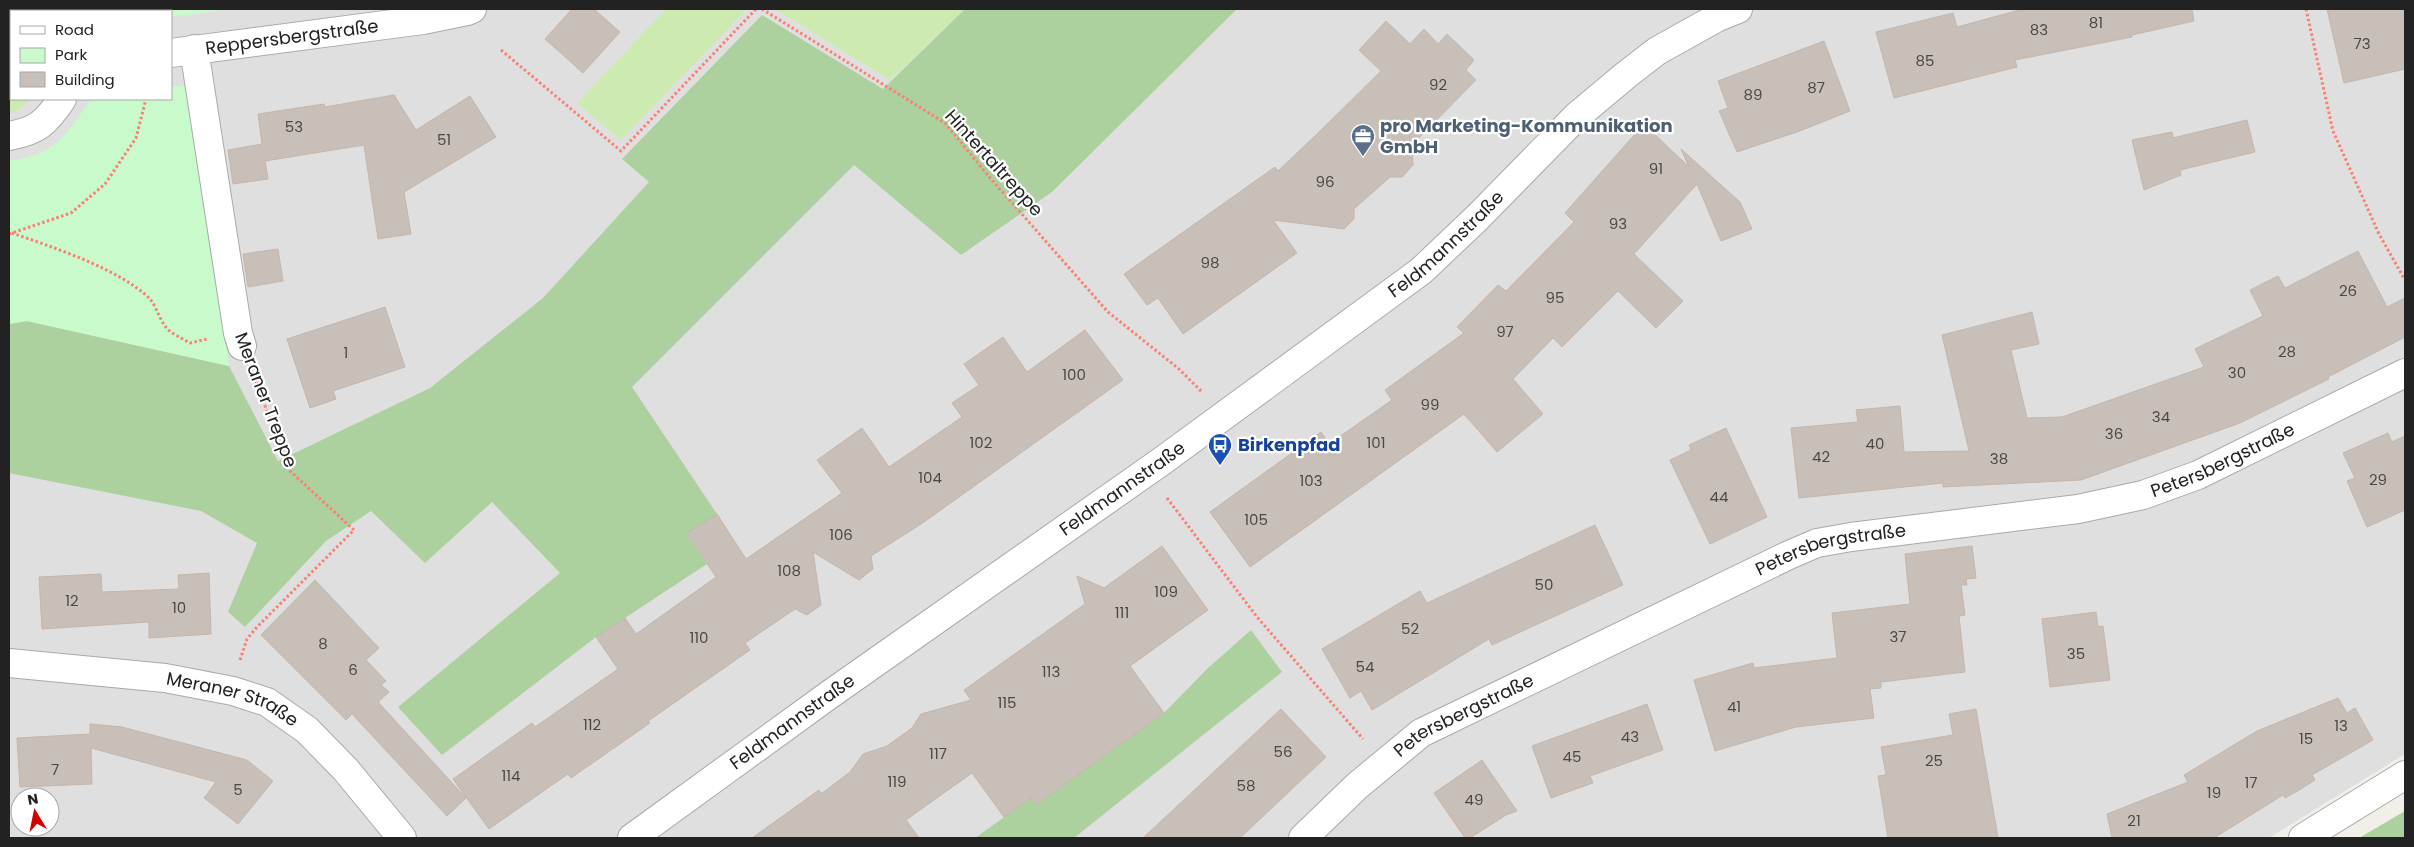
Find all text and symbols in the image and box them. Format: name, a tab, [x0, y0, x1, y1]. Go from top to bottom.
legend	[10, 10, 172, 100]
house number: 81	[2089, 12, 2103, 33]
street label: Reppersbergstraße	[204, 13, 380, 60]
text: Road	[55, 19, 94, 40]
house number: 83	[2030, 19, 2048, 40]
house number: 73	[2353, 33, 2371, 54]
text: Park	[55, 44, 87, 65]
house number: 85	[1916, 50, 1934, 71]
text: Building	[55, 69, 115, 90]
house number: 92	[1429, 74, 1447, 95]
house number: 87	[1807, 77, 1825, 98]
house number: 89	[1744, 84, 1762, 105]
street label: Hintertaltreppe	[940, 104, 1049, 222]
place label: pro Marketing-Kommunikation GmbH	[1380, 113, 1673, 159]
house number: 53	[285, 116, 303, 137]
office icon: pro Marketing-Kommunikation GmbH	[1350, 123, 1376, 157]
house number: 51	[437, 129, 451, 150]
house number: 91	[1649, 158, 1663, 179]
house number: 96	[1316, 171, 1334, 192]
street label: Feldmannstraße	[1383, 185, 1509, 303]
house number: 93	[1609, 213, 1627, 234]
house number: 98	[1201, 252, 1219, 273]
house number: 26	[2339, 280, 2357, 301]
house number: 95	[1546, 287, 1564, 308]
house number: 97	[1496, 321, 1514, 342]
street label: Meraner Treppe	[229, 329, 304, 471]
house number: 28	[2278, 341, 2296, 362]
house number: 1	[344, 342, 348, 363]
house number: 30	[2228, 362, 2246, 383]
house number: 100	[1062, 364, 1086, 385]
house number: 99	[1421, 394, 1439, 415]
house number: 34	[2152, 406, 2170, 427]
street label: Petersbergstraße	[2147, 416, 2299, 503]
house number: 36	[2105, 423, 2123, 444]
house number: 102	[970, 432, 992, 453]
bus stop icon: Birkenpfad	[1207, 432, 1233, 466]
place label: Birkenpfad	[1238, 432, 1340, 457]
house number: 101	[1366, 432, 1386, 453]
house number: 40	[1866, 433, 1884, 454]
street label: Feldmannstraße	[1054, 435, 1190, 541]
house number: 42	[1812, 446, 1830, 467]
house number: 38	[1990, 448, 2008, 469]
house number: 104	[918, 467, 942, 488]
house number: 29	[2369, 469, 2387, 490]
house number: 103	[1299, 470, 1323, 491]
house number: 44	[1710, 486, 1728, 507]
house number: 105	[1244, 509, 1268, 530]
street label: Petersbergstraße	[1751, 517, 1907, 581]
house number: 106	[829, 524, 853, 545]
house number: 108	[777, 560, 801, 581]
house number: 50	[1535, 574, 1553, 595]
house number: 109	[1154, 581, 1178, 602]
house number: 12	[65, 590, 79, 611]
house number: 10	[172, 597, 186, 618]
house number: 111	[1115, 602, 1129, 623]
house number: 52	[1401, 618, 1419, 639]
house number: 37	[1889, 626, 1907, 647]
house number: 110	[689, 627, 709, 648]
house number: 8	[318, 633, 328, 654]
house number: 35	[2067, 643, 2085, 664]
house number: 54	[1356, 656, 1374, 677]
house number: 6	[348, 659, 358, 680]
house number: 113	[1042, 661, 1060, 682]
street label: Meraner Straße	[164, 666, 304, 732]
street label: Petersbergstraße	[1388, 667, 1538, 763]
street label: Feldmannstraße	[724, 668, 860, 775]
house number: 115	[997, 692, 1017, 713]
house number: 41	[1727, 696, 1741, 717]
house number: 112	[583, 714, 601, 735]
house number: 13	[2334, 715, 2348, 736]
house number: 43	[1621, 726, 1639, 747]
house number: 15	[2299, 728, 2313, 749]
house number: 56	[1274, 741, 1292, 762]
house number: 117	[929, 743, 947, 764]
house number: 45	[1563, 746, 1581, 767]
house number: 25	[1925, 750, 1943, 771]
house number: 7	[51, 759, 59, 780]
house number: 114	[501, 765, 521, 786]
house number: 119	[887, 771, 907, 792]
house number: 17	[2245, 772, 2258, 793]
house number: 58	[1237, 775, 1255, 796]
house number: 5	[233, 779, 243, 800]
house number: 19	[2207, 782, 2221, 803]
north arrow	[10, 787, 60, 837]
text: N	[26, 788, 40, 810]
house number: 49	[1465, 789, 1483, 810]
house number: 21	[2127, 810, 2141, 831]

